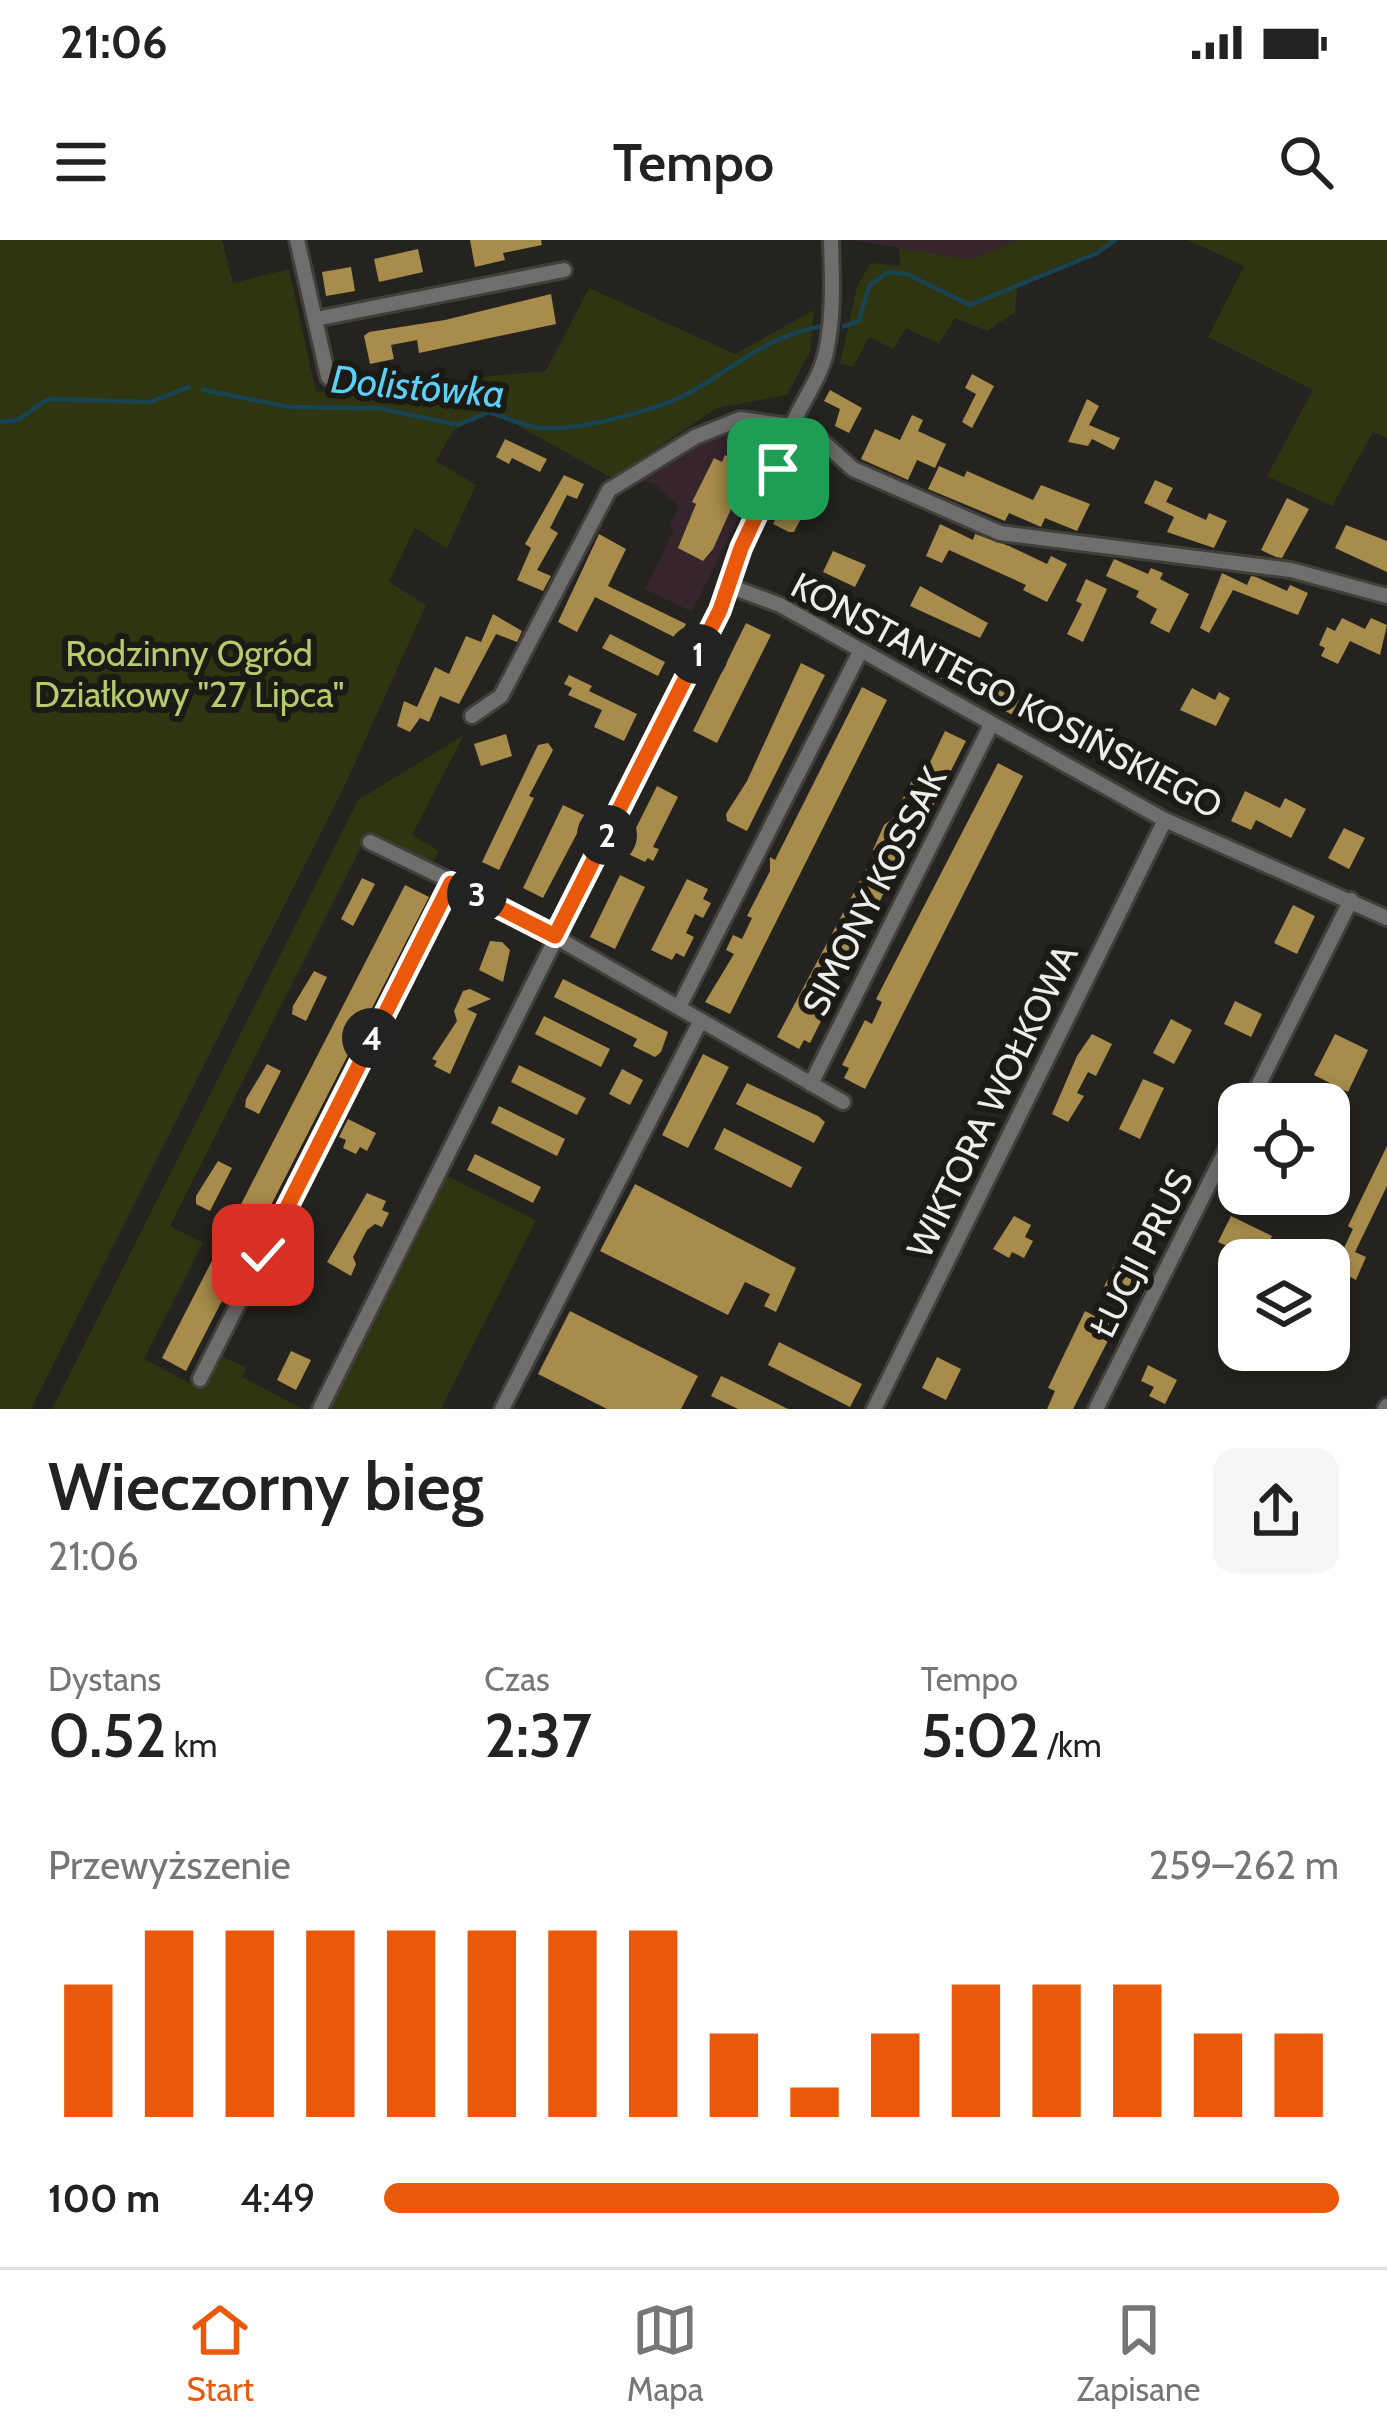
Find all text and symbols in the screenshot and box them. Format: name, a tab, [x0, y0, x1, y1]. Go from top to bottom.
text: 21:06	[60, 15, 167, 69]
icon: menu	[48, 129, 114, 195]
text: Tempo	[613, 129, 774, 195]
icon: search	[1273, 129, 1339, 195]
water label: Dolistówka	[329, 355, 507, 417]
pin	[727, 418, 829, 520]
icon: arrive	[745, 436, 811, 502]
street label: KONSTANTEGO KOSIŃSKIEGO	[784, 563, 1230, 827]
pin: 1	[668, 624, 728, 684]
park label: Rodzinny Ogród Działkowy "27 Lipca"	[34, 631, 344, 716]
text: 1	[692, 634, 704, 674]
street label: SIMONY KOSSAK	[793, 759, 956, 1022]
pin: 2	[577, 805, 637, 865]
text: 2	[598, 815, 616, 855]
pin: 3	[447, 864, 507, 924]
text: 3	[468, 874, 486, 914]
street label: WIKTORA WOŁKOWA	[897, 937, 1087, 1265]
pin: 4	[342, 1008, 402, 1068]
text: 4	[362, 1018, 382, 1058]
map controls	[1218, 1083, 1350, 1371]
button: locate	[1218, 1083, 1350, 1215]
street label: ŁUCJI PRUS	[1080, 1162, 1202, 1344]
pin	[212, 1204, 314, 1306]
icon: check	[230, 1222, 296, 1288]
button: layers	[1218, 1239, 1350, 1371]
text: Wieczorny bieg	[48, 1446, 484, 1527]
button: share	[1213, 1448, 1339, 1574]
text: 21:06	[48, 1532, 139, 1580]
text: Dystans	[48, 1659, 161, 1699]
text: Czas	[484, 1659, 550, 1699]
text: Tempo	[921, 1659, 1018, 1699]
text: 0.52	[48, 1699, 166, 1772]
text: 2:37	[484, 1699, 592, 1772]
text: 5:02	[921, 1699, 1040, 1772]
text: km	[166, 1725, 217, 1765]
text: /km	[1040, 1725, 1102, 1765]
text: Przewyższenie	[48, 1841, 291, 1889]
text: 259–262 m	[1149, 1841, 1339, 1889]
text: 100 m	[48, 2174, 160, 2222]
text: 4:49	[240, 2174, 315, 2222]
tab: Start	[187, 2297, 254, 2409]
tab: Mapa	[627, 2297, 704, 2409]
tab: Zapisane	[1077, 2297, 1200, 2409]

